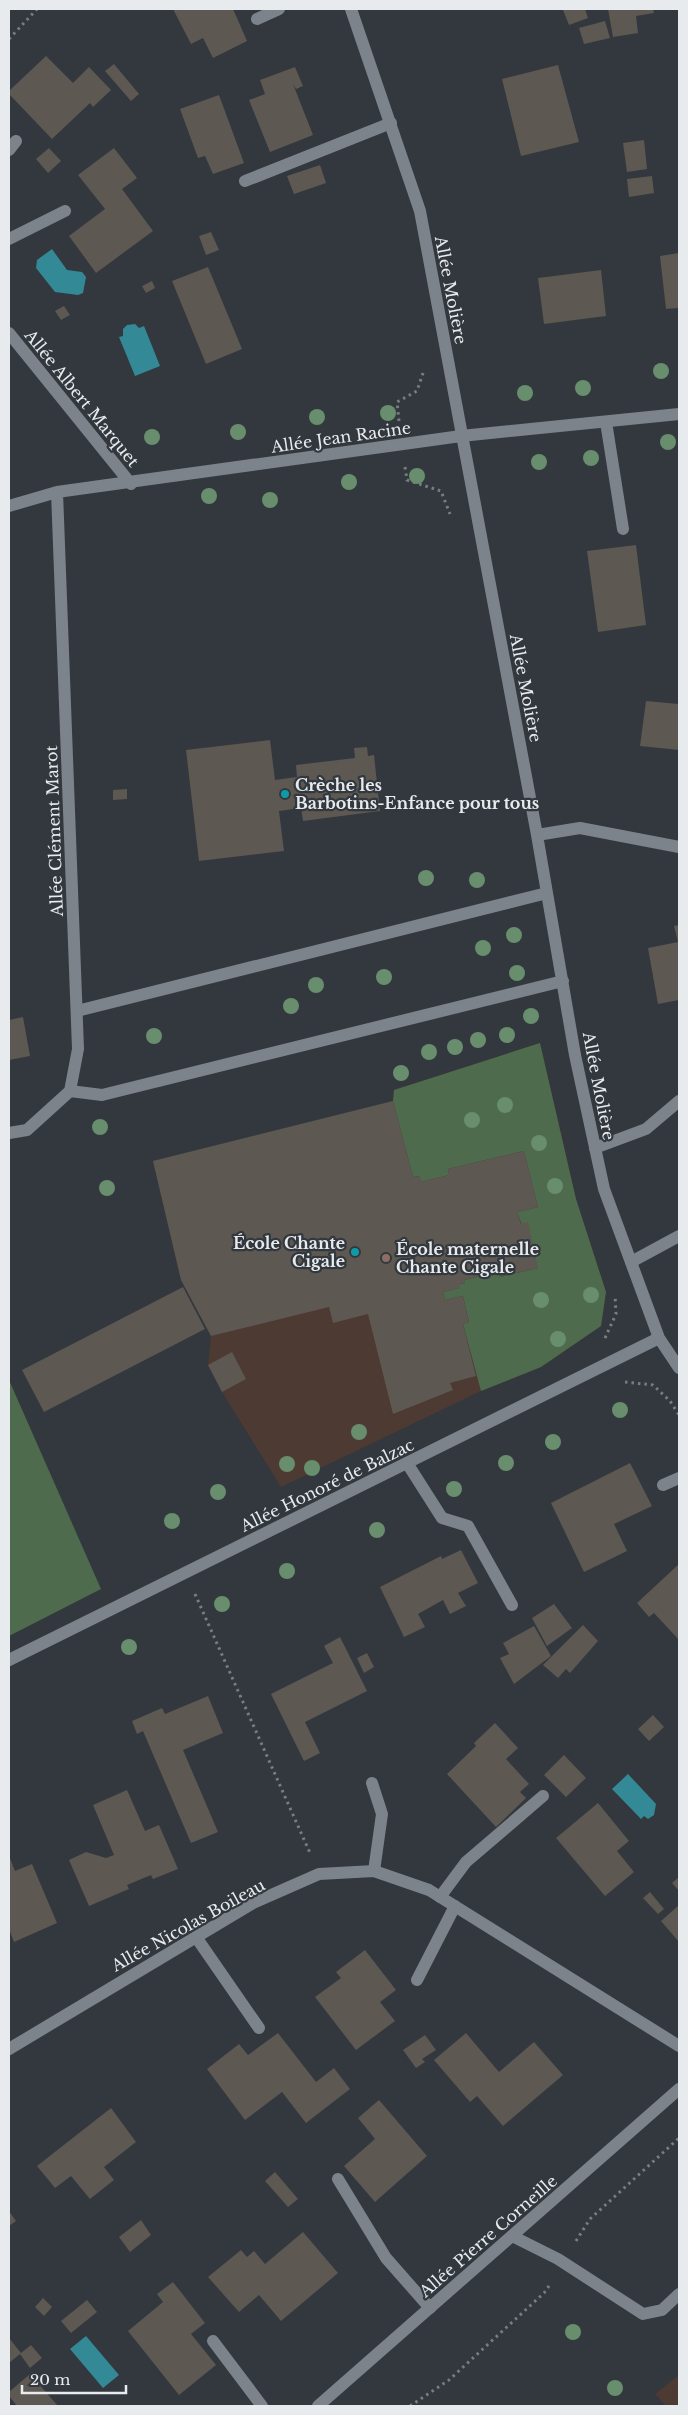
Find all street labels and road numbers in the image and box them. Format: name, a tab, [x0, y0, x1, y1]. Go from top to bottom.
street label: Allée Molière	[431, 233, 471, 346]
street label: Allée Albert Marquet	[20, 325, 143, 471]
street label: Allée Jean Racine	[269, 417, 412, 457]
street label: Allée Molière	[506, 631, 546, 744]
street label: Allée Clément Marot	[41, 745, 67, 918]
street label: Allée Molière	[579, 1029, 619, 1142]
street label: Allée Honoré de Balzac	[236, 1434, 417, 1536]
street label: Allée Nicolas Boileau	[107, 1874, 269, 1976]
street label: Allée Pierre Corneille	[414, 2171, 561, 2302]

